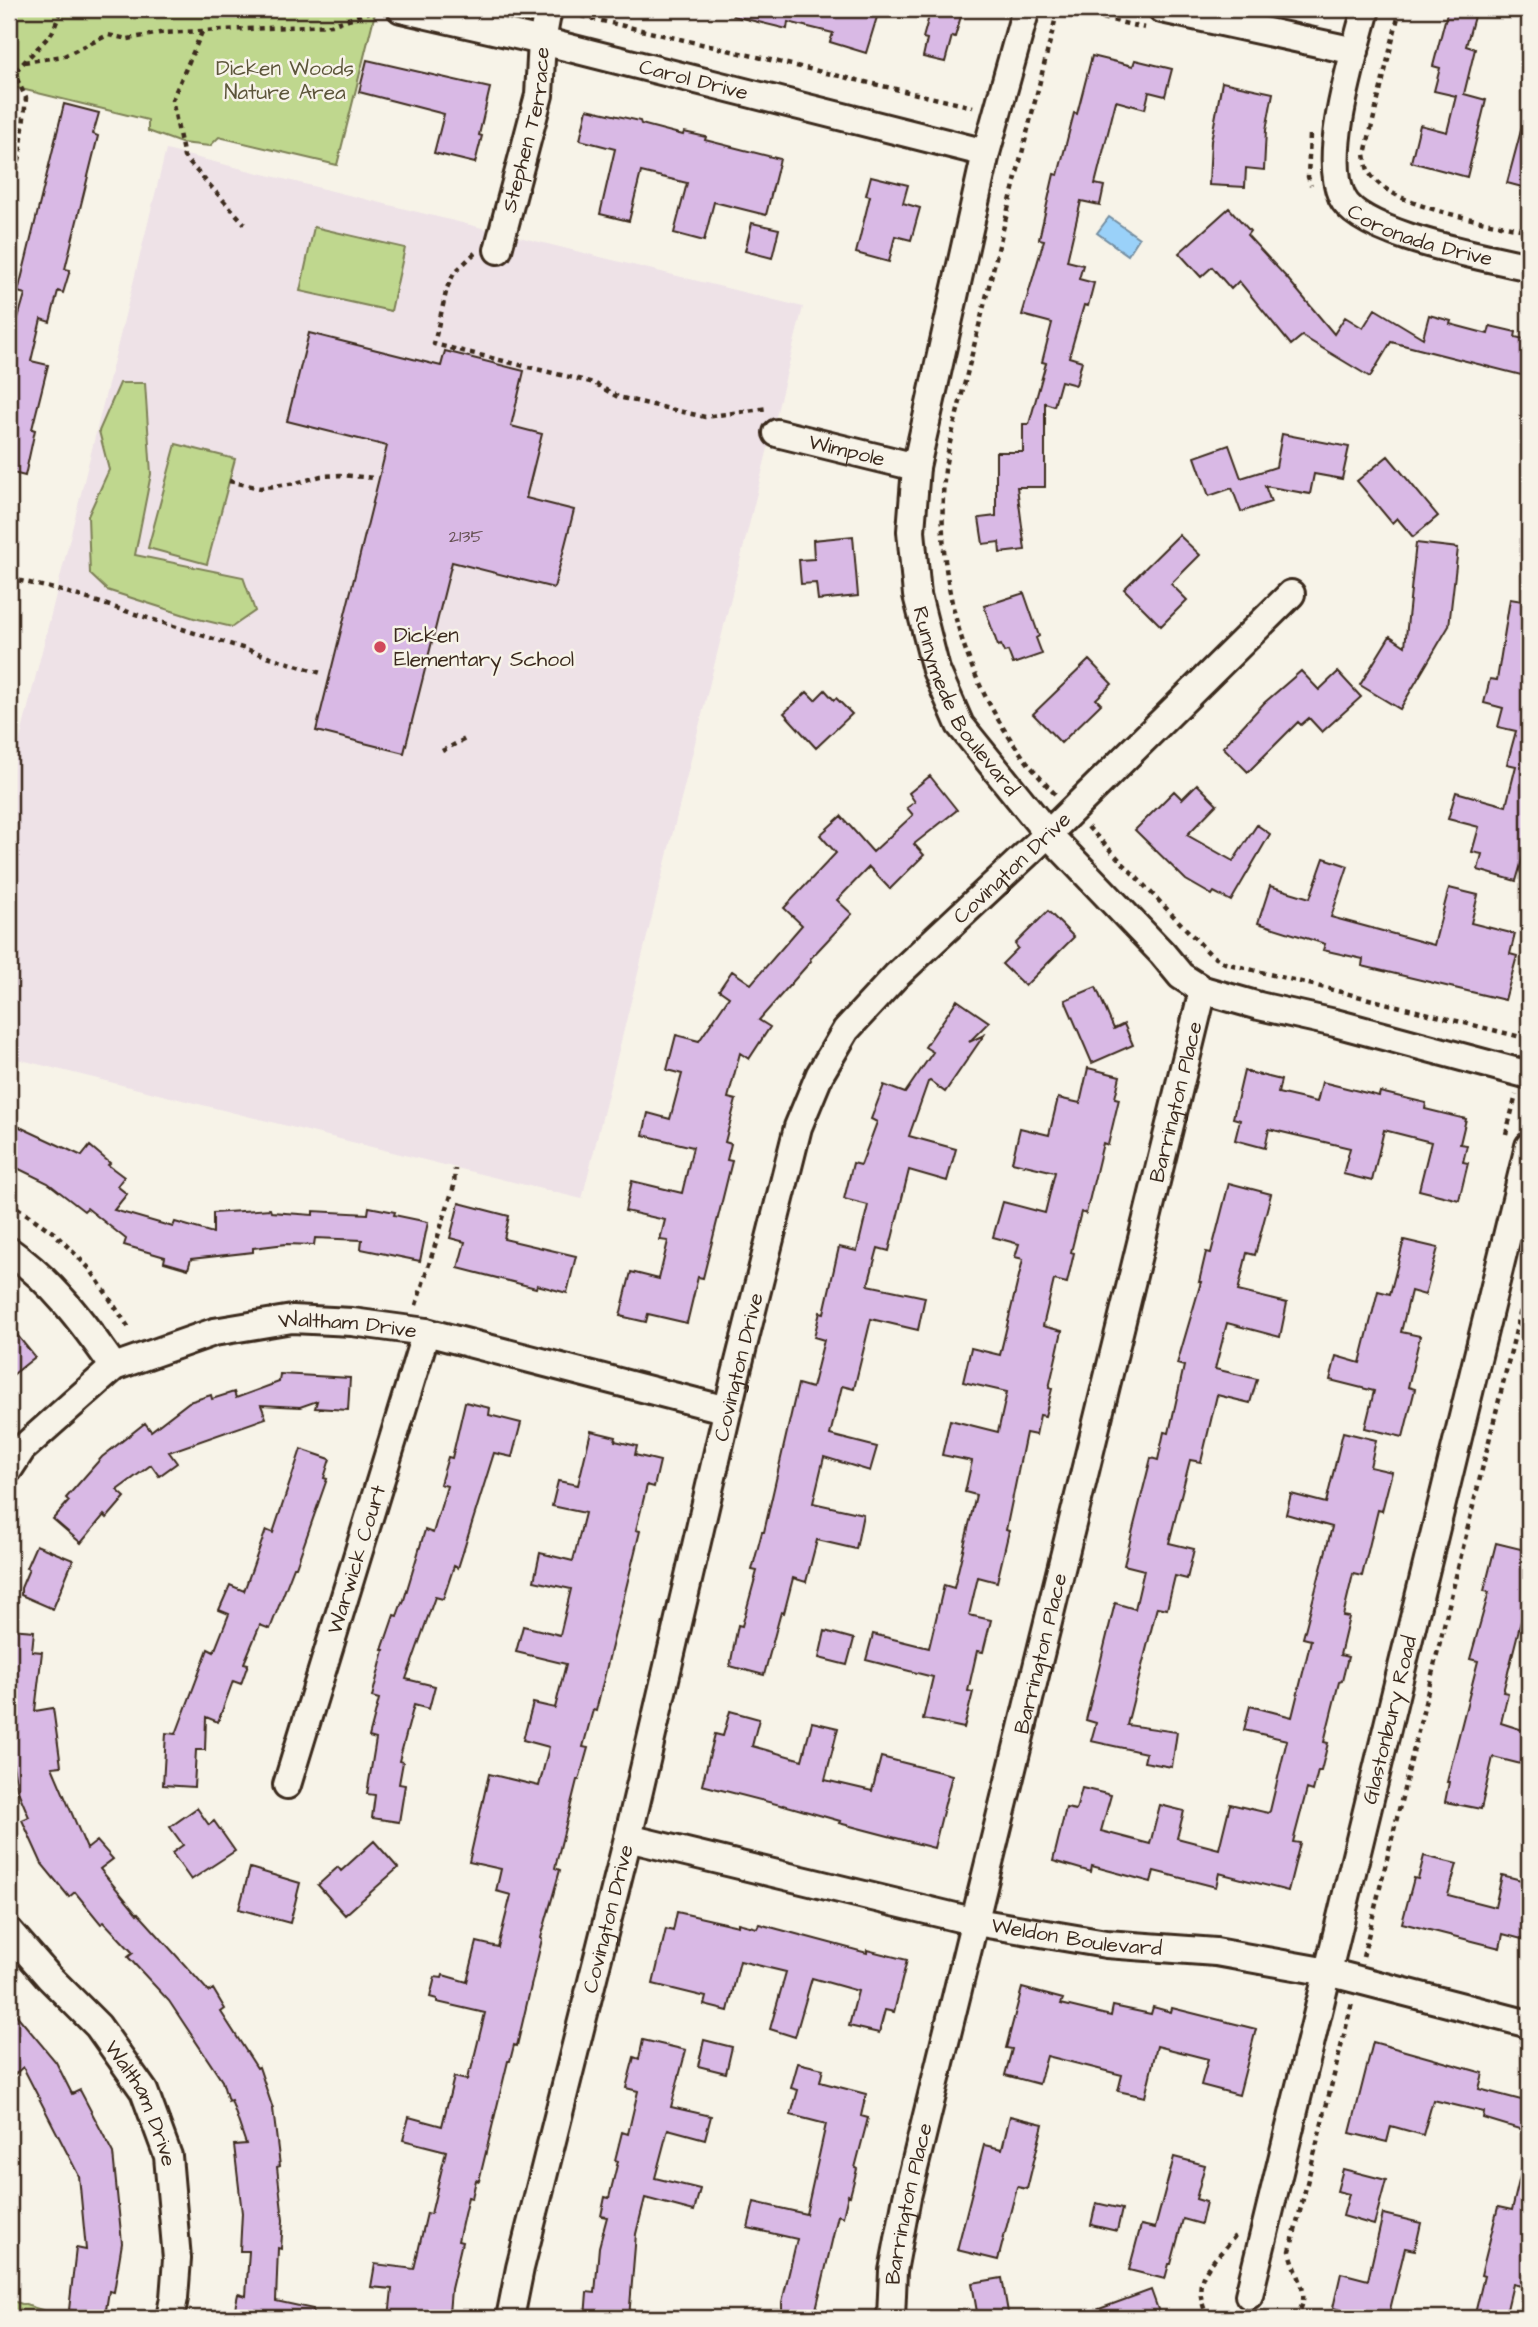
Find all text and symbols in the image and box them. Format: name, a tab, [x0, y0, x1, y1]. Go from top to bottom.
street label: Stephen Terrace	[495, 46, 557, 216]
street label: Carol Drive	[636, 52, 751, 107]
park label: Dicken Woods Nature Area	[216, 54, 354, 107]
street label: Coronada Drive	[1341, 197, 1495, 273]
street label: Wimpole	[806, 427, 888, 474]
house number: 2135	[449, 524, 484, 549]
street label: Runnymede Boulevard	[905, 603, 1026, 802]
place label: Dicken Elementary School	[394, 621, 574, 676]
marker: Dicken Elementary School	[372, 639, 388, 655]
street label: Covington Drive	[947, 805, 1077, 931]
street label: Barrington Place	[1142, 1019, 1210, 1185]
street label: Covington Drive	[707, 1290, 771, 1444]
street label: Waltham Drive	[276, 1304, 418, 1346]
street label: Warwick Court	[320, 1481, 393, 1638]
street label: Barrington Place	[1007, 1570, 1074, 1737]
street label: Glastonbury Road	[1355, 1633, 1424, 1807]
street label: Covington Drive	[576, 1842, 641, 1996]
street label: Weldon Boulevard	[989, 1911, 1163, 1963]
street label: Waltham Drive	[98, 2035, 183, 2167]
street label: Barrington Place	[878, 2120, 940, 2285]

